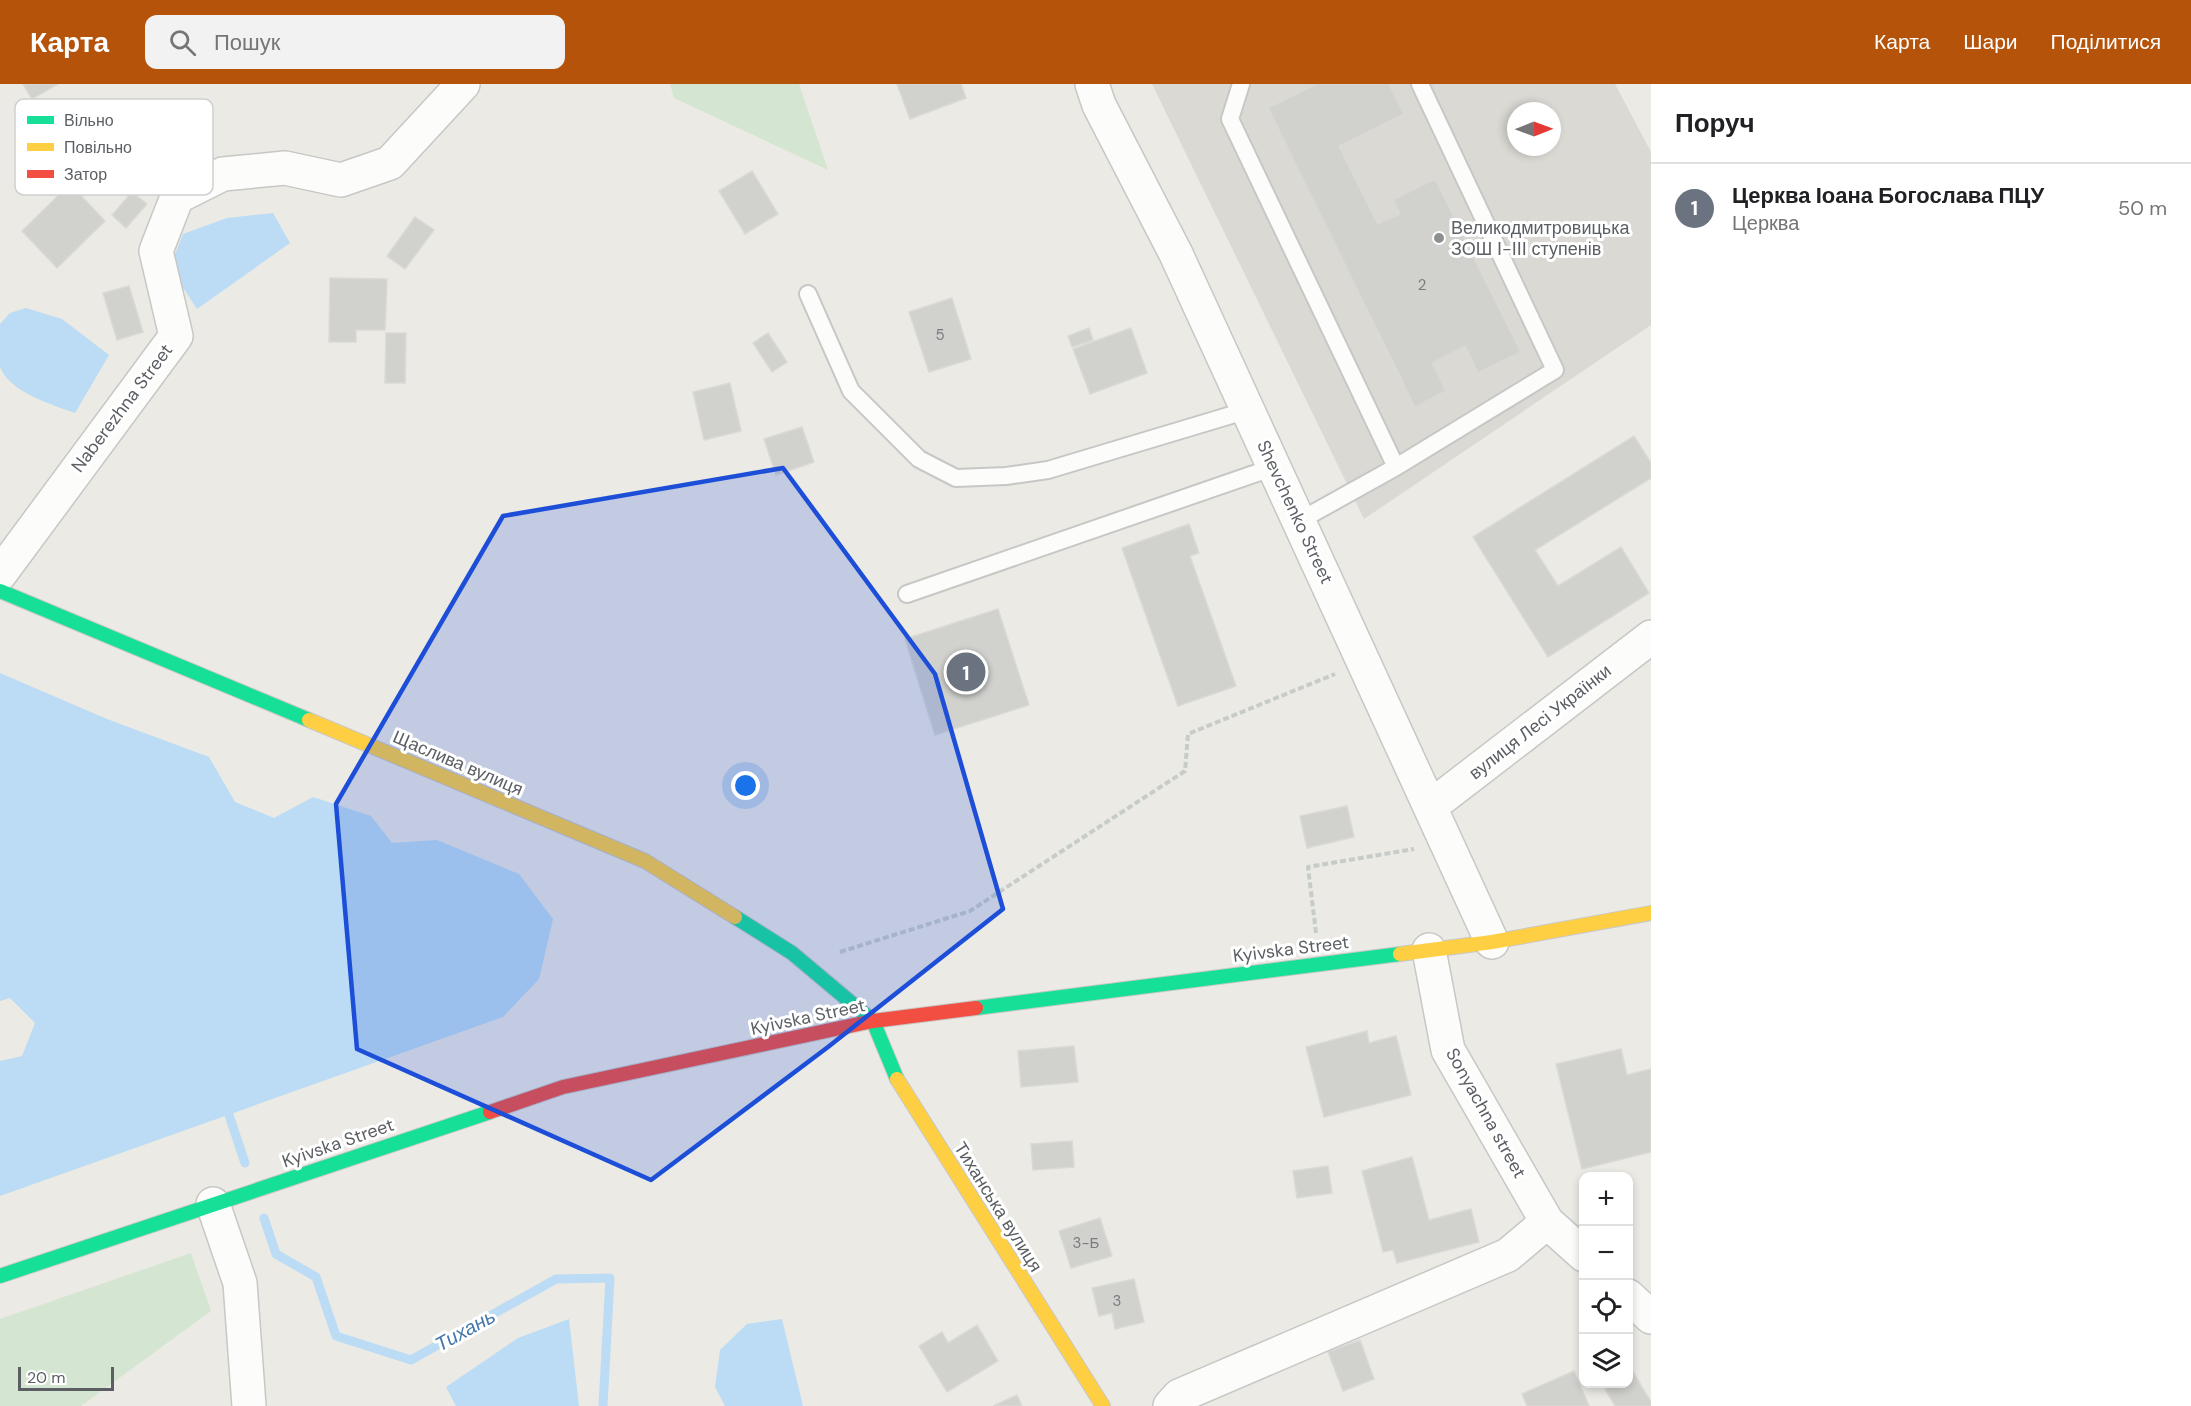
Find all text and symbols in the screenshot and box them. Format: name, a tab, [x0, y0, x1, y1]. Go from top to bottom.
search box	[145, 15, 565, 69]
text: Карта	[30, 24, 109, 61]
icon: search	[166, 26, 199, 59]
text: Пошук	[214, 28, 280, 57]
text: Карта	[1874, 28, 1930, 56]
text: Шари	[1963, 28, 2018, 56]
text: Поділитися	[2051, 28, 2161, 56]
legend	[15, 99, 213, 195]
north arrow	[1507, 102, 1561, 156]
text: Поруч	[1675, 106, 1755, 140]
text: Вільно	[64, 110, 114, 131]
text: Повільно	[64, 137, 132, 158]
text: Затор	[64, 164, 107, 185]
text: Церква Іоана Богослава ПЦУ	[1732, 181, 2044, 210]
text: 1	[1691, 195, 1698, 221]
text: 50 m	[2118, 195, 2167, 221]
text: Церква	[1732, 210, 1799, 236]
place label: Великодмитровицька ЗОШ І-ІІІ ступенів	[1451, 216, 1630, 261]
marker: Великодмитровицька ЗОШ І-ІІІ ступенів	[1432, 231, 1446, 245]
house number: 2	[1418, 275, 1426, 295]
house number: 5	[935, 325, 945, 345]
street label: Naberezhna Street	[66, 339, 178, 477]
street label: Shevchenko Street	[1251, 436, 1339, 588]
pin: 1	[946, 650, 986, 694]
street label: вулиця Лесі Українки	[1464, 659, 1616, 785]
street label: Щаслива вулиця	[389, 725, 527, 801]
your location	[731, 771, 760, 800]
street label: Kyivska Street	[1232, 930, 1350, 968]
street label: Kyivska Street	[748, 993, 868, 1041]
street label: Sonyachna street	[1440, 1044, 1532, 1182]
street label: Kyivska Street	[279, 1113, 397, 1173]
street label: Тиханська вулиця	[948, 1138, 1048, 1276]
map controls	[1579, 1172, 1633, 1388]
button: +	[1579, 1172, 1633, 1226]
button: −	[1579, 1226, 1633, 1280]
house number: 3-Б	[1073, 1233, 1100, 1253]
button: locate	[1579, 1280, 1633, 1334]
house number: 3	[1113, 1291, 1121, 1311]
water label: Тихань	[430, 1303, 500, 1357]
button: layers	[1579, 1334, 1633, 1388]
scale bar	[18, 1364, 114, 1392]
text: 20 m	[27, 1367, 66, 1388]

